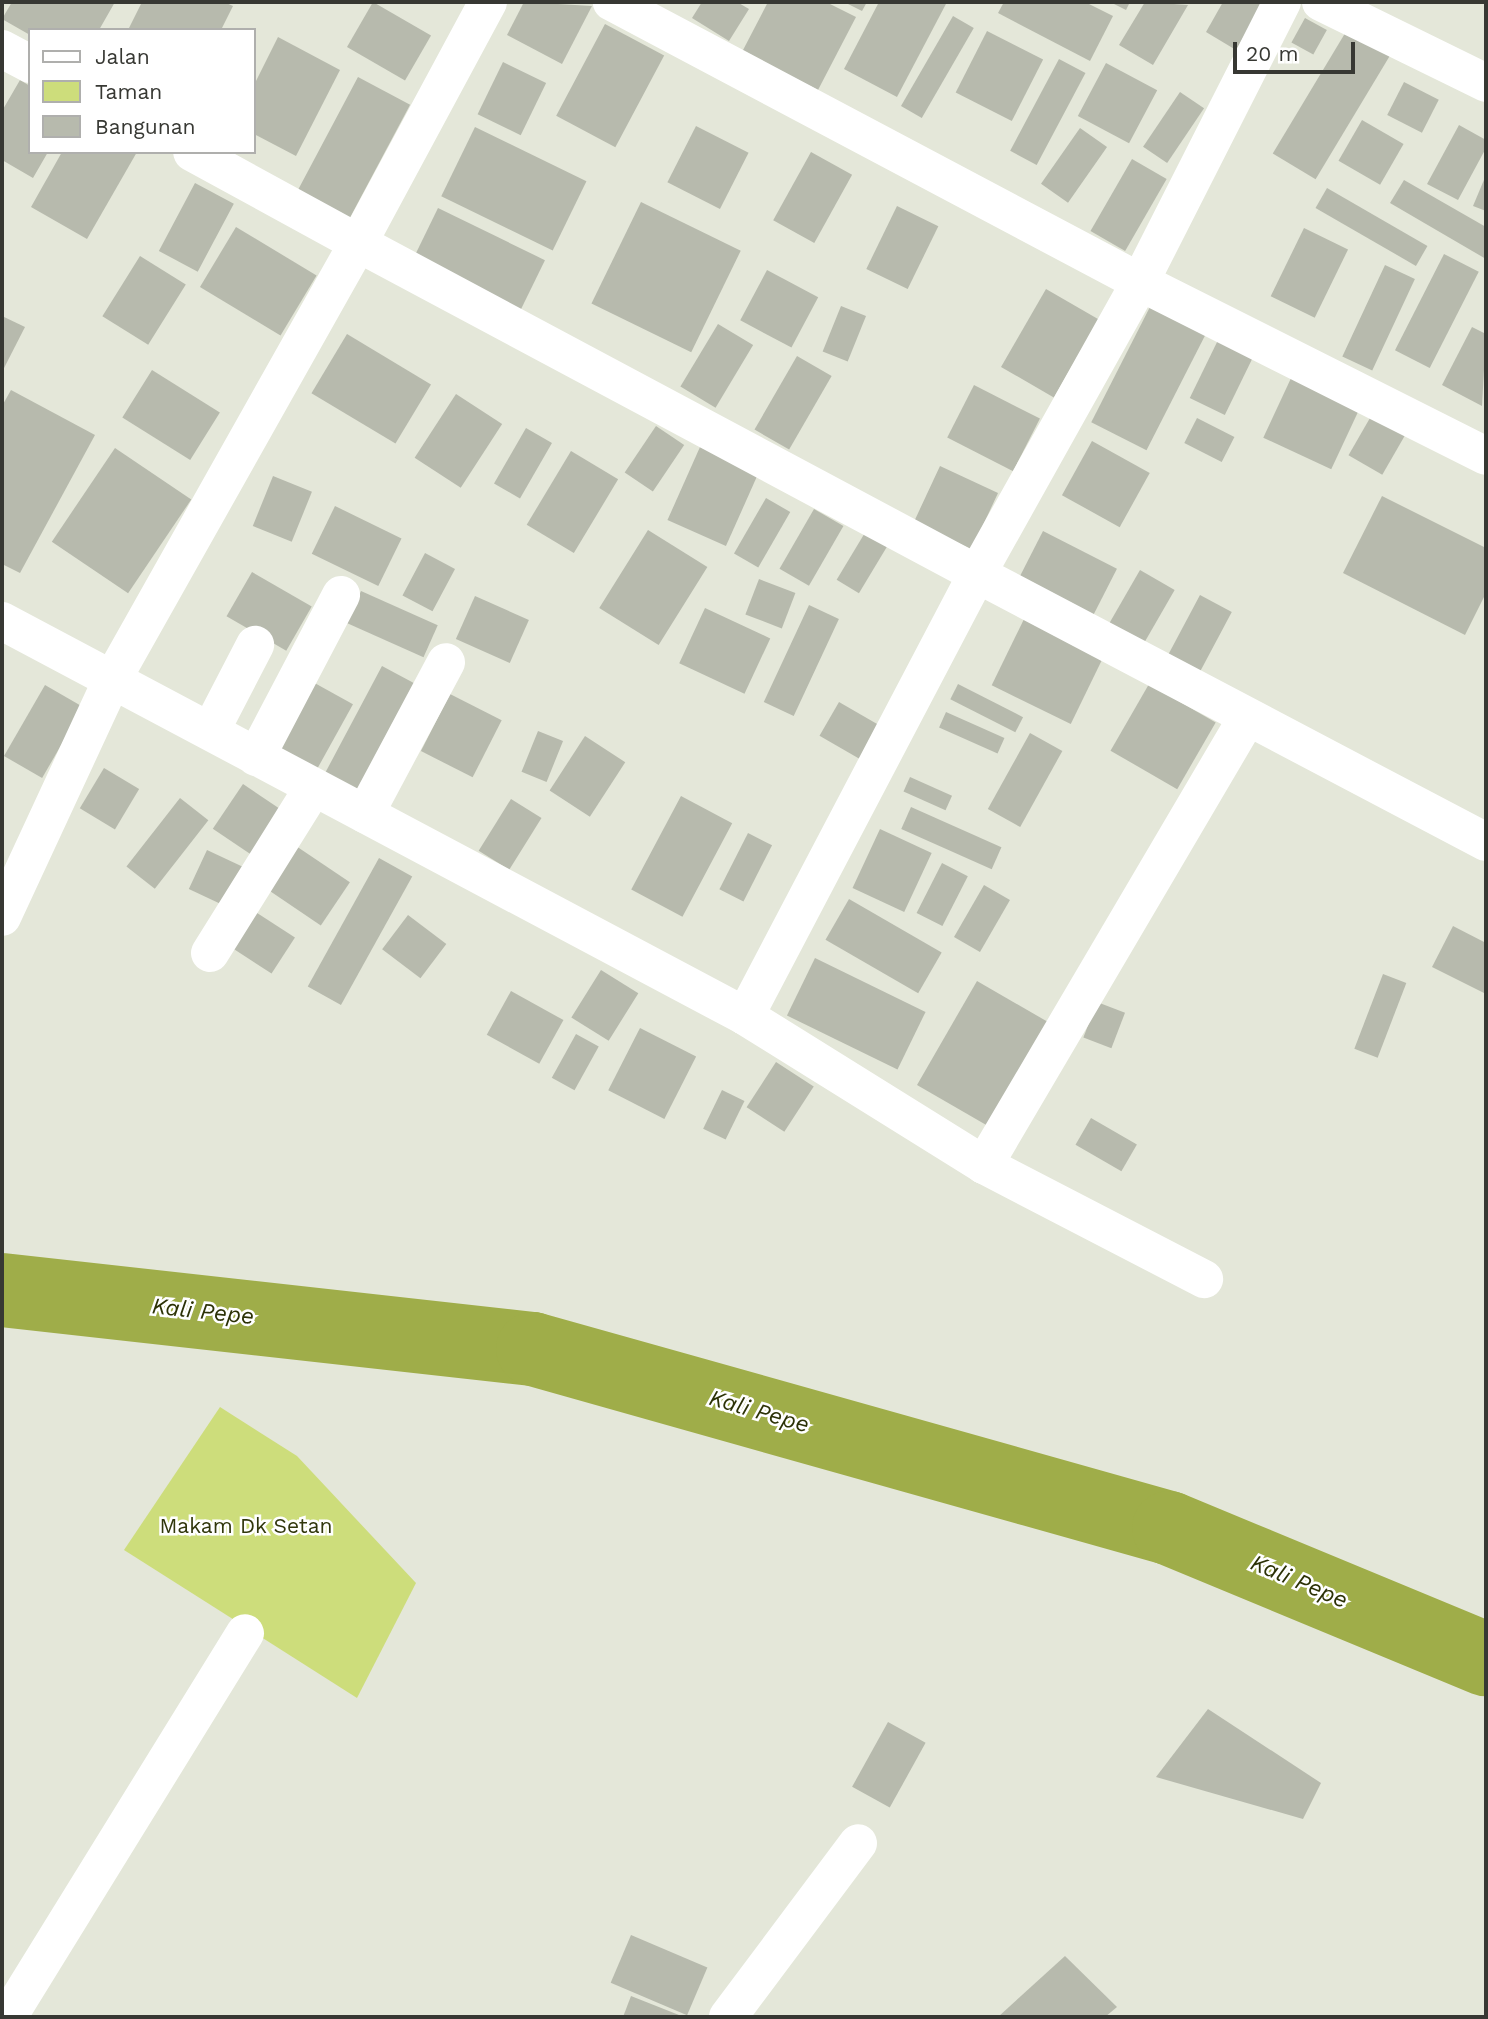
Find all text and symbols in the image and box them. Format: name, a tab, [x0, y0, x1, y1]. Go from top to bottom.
legend	[28, 28, 256, 154]
scale bar	[1236, 28, 1358, 72]
text: 20 m	[1246, 41, 1298, 66]
text: Jalan	[95, 44, 150, 69]
text: Taman	[95, 79, 162, 104]
text: Bangunan	[95, 114, 196, 139]
water label: Kali Pepe	[150, 1293, 256, 1331]
water label: Kali Pepe	[706, 1385, 812, 1439]
park label: Makam Dk Setan	[159, 1513, 333, 1539]
water label: Kali Pepe	[1246, 1549, 1352, 1615]

